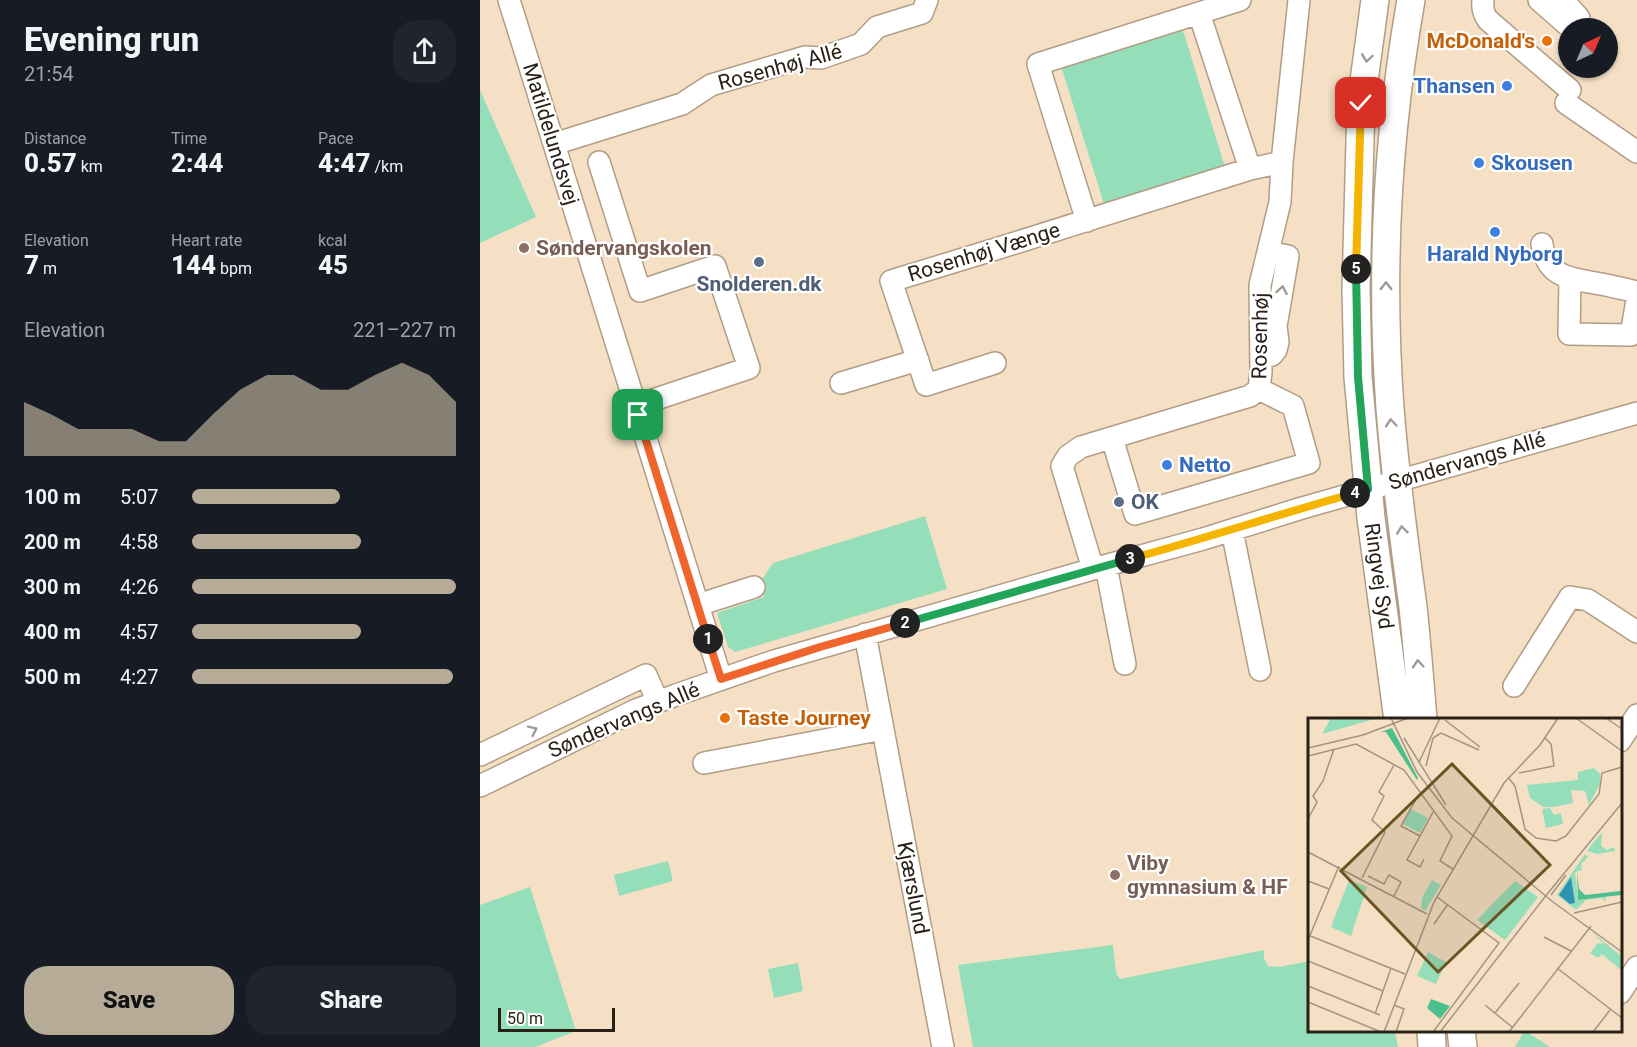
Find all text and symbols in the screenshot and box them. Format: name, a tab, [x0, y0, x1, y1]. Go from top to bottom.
north arrow	[1558, 18, 1618, 78]
map controls	[1558, 18, 1618, 78]
text: Evening run	[24, 20, 199, 59]
button: share	[393, 20, 456, 83]
place label: McDonald's	[1427, 29, 1535, 53]
marker: McDonald's	[1540, 34, 1554, 48]
street label: Rosenhøj Allé	[715, 39, 845, 95]
one-way arrow	[1361, 53, 1374, 63]
street label: Matildelundsvej	[518, 60, 584, 208]
text: 21:54	[24, 62, 74, 86]
place label: Thansen	[1413, 74, 1495, 98]
pin	[1335, 77, 1386, 128]
marker: Thansen	[1500, 79, 1514, 93]
icon: check	[1344, 86, 1377, 119]
text: Distance	[24, 129, 86, 148]
text: Time	[171, 129, 207, 148]
text: Pace	[318, 129, 354, 148]
text: 0.57	[24, 148, 77, 178]
text: 2:44	[171, 148, 224, 178]
text: 4:47	[318, 148, 371, 178]
place label: Skousen	[1491, 151, 1573, 175]
marker: Skousen	[1472, 156, 1486, 170]
text: km	[77, 157, 103, 176]
text: /km	[371, 157, 403, 176]
street label: Rosenhøj Vænge	[905, 217, 1063, 287]
marker: Harald Nyborg	[1488, 225, 1502, 239]
text: Elevation	[24, 231, 89, 250]
text: Heart rate	[171, 231, 242, 250]
text: kcal	[318, 231, 347, 250]
place label: Søndervangskolen	[536, 236, 712, 260]
marker: Søndervangskolen	[517, 241, 531, 255]
place label: Harald Nyborg	[1427, 242, 1563, 266]
text: 7	[24, 250, 39, 280]
text: 144	[171, 250, 216, 280]
text: 45	[318, 250, 348, 280]
pin: 5	[1341, 254, 1371, 284]
marker: Snolderen.dk	[752, 255, 766, 269]
text: m	[39, 259, 57, 278]
text: bpm	[216, 259, 252, 278]
text: 5	[1351, 259, 1361, 278]
place label: Snolderen.dk	[696, 272, 822, 296]
one-way arrow	[1380, 281, 1392, 290]
one-way arrow	[1275, 285, 1288, 295]
street label: Rosenhøj	[1247, 292, 1273, 380]
text: Elevation	[24, 318, 105, 342]
text: 221–227 m	[353, 318, 456, 342]
pin	[612, 389, 663, 440]
icon: arrive	[621, 398, 654, 431]
one-way arrow	[1385, 418, 1398, 427]
street label: Søndervangs Allé	[1386, 427, 1548, 495]
place label: Netto	[1179, 453, 1231, 477]
marker: Netto	[1160, 458, 1174, 472]
pin: 4	[1340, 478, 1370, 508]
text: 4	[1350, 483, 1360, 502]
text: 100 m	[24, 485, 81, 509]
text: 5:07	[120, 485, 159, 509]
place label: OK	[1131, 490, 1159, 514]
marker: OK	[1112, 495, 1126, 509]
street label: Ringvej Syd	[1360, 521, 1398, 631]
one-way arrow	[1397, 526, 1409, 535]
text: 200 m	[24, 530, 81, 554]
text: 4:58	[120, 530, 159, 554]
pin: 3	[1115, 544, 1145, 574]
text: 3	[1125, 549, 1135, 568]
text: 300 m	[24, 575, 81, 599]
text: 4:26	[120, 575, 159, 599]
pin: 2	[890, 608, 920, 638]
text: 2	[900, 613, 910, 632]
text: 400 m	[24, 620, 81, 644]
text: 4:57	[120, 620, 159, 644]
pin: 1	[693, 624, 723, 654]
text: 1	[703, 629, 713, 648]
one-way arrow	[1412, 660, 1425, 669]
text: 500 m	[24, 665, 81, 689]
text: 4:27	[120, 665, 159, 689]
street label: Søndervangs Allé	[545, 677, 703, 763]
place label: Taste Journey	[737, 706, 871, 730]
marker: Taste Journey	[718, 711, 732, 725]
inset map	[1308, 718, 1622, 1032]
one-way arrow	[526, 725, 537, 737]
street label: Kjærslund	[892, 840, 934, 936]
place label: Viby gymnasium & HF	[1127, 851, 1288, 899]
marker: Viby gymnasium & HF	[1108, 868, 1122, 882]
button: Save	[24, 966, 234, 1035]
button: Share	[246, 966, 456, 1035]
scale bar	[498, 1005, 615, 1032]
text: 50 m	[507, 1009, 543, 1028]

